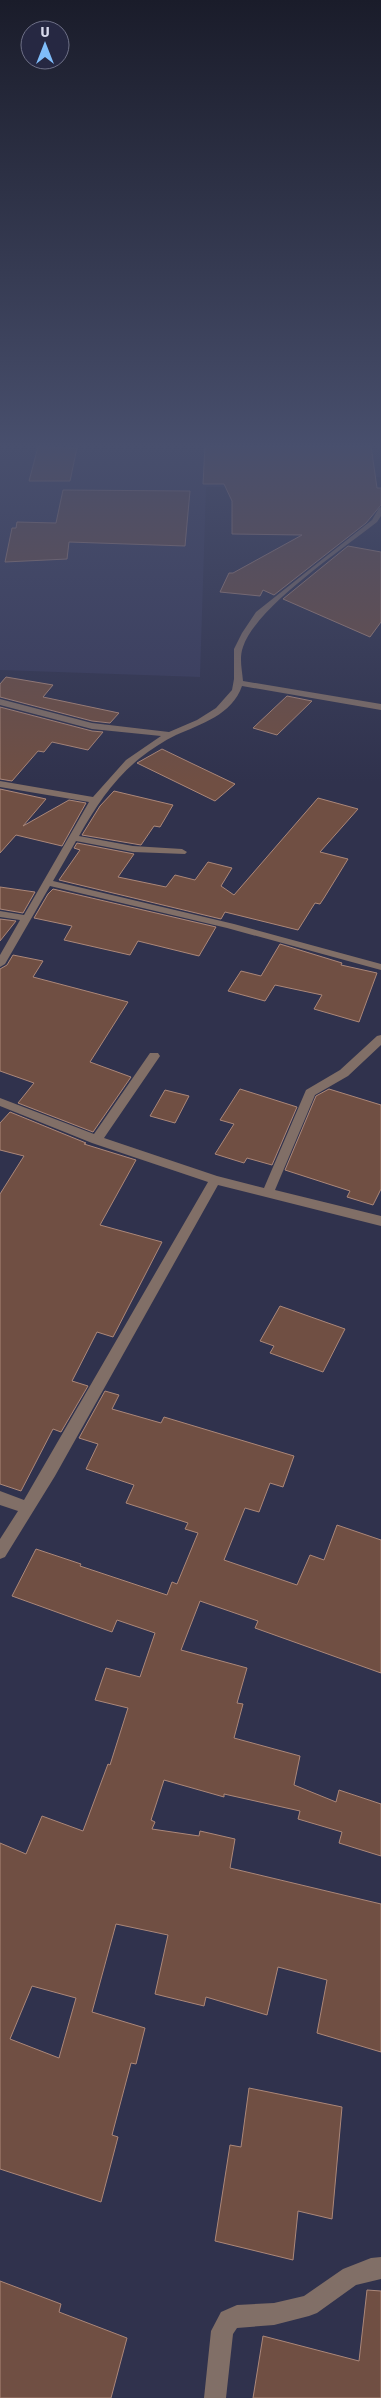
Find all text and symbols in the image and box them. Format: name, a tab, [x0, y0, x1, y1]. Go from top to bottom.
north arrow	[20, 20, 70, 70]
text: U	[40, 24, 50, 41]

